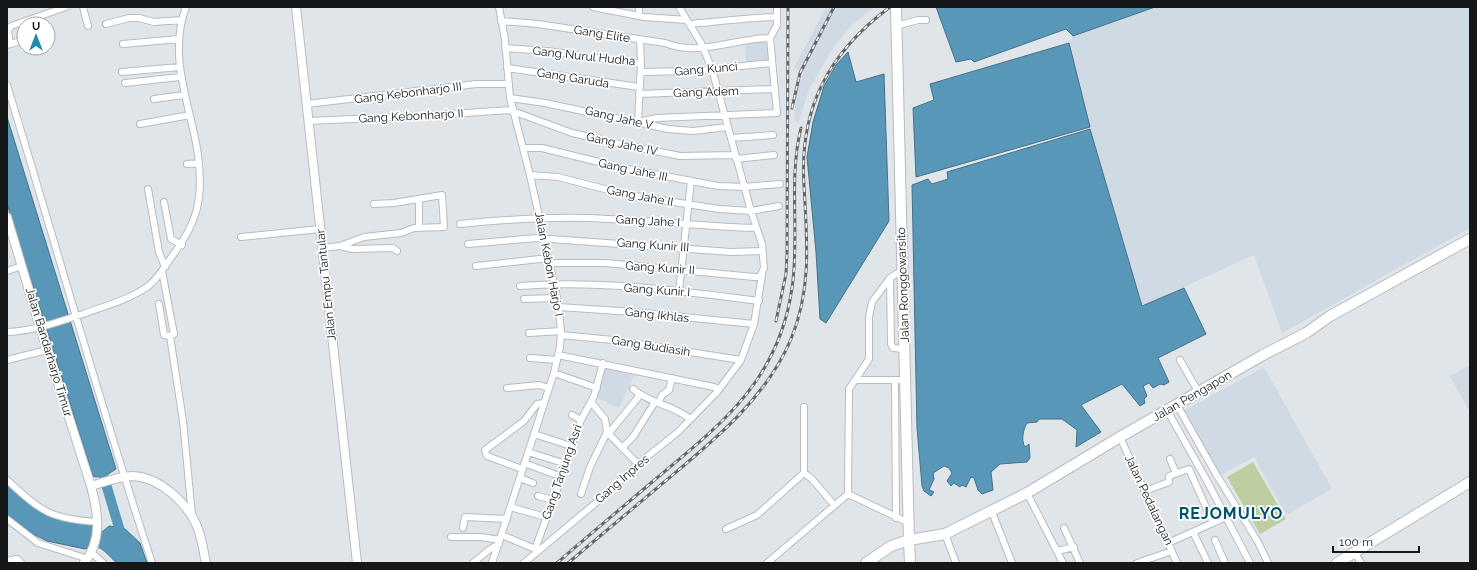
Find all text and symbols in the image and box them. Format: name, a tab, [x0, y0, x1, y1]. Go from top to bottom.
north arrow	[16, 16, 56, 56]
text: U	[32, 20, 40, 33]
street label: Gang Elite	[573, 23, 631, 45]
street label: Gang Nurul Hudha	[532, 44, 636, 68]
street label: Gang Kunci	[674, 59, 738, 79]
street label: Gang Garuda	[536, 65, 610, 91]
street label: Gang Kebonharjo III	[353, 79, 463, 107]
street label: Gang Adem	[673, 84, 739, 100]
street label: Gang Jahe V	[584, 103, 654, 133]
street label: Gang Kebonharjo II	[358, 106, 464, 126]
street label: Gang Jahe IV	[585, 130, 659, 158]
street label: Gang Jahe III	[597, 156, 669, 184]
street label: Gang Jahe II	[606, 183, 674, 209]
street label: Jalan Kebon Harjo I	[532, 210, 566, 318]
street label: Gang Jahe I	[615, 212, 681, 230]
street label: Jalan Ronggowarsito	[894, 227, 912, 343]
street label: Jalan Empu Tantular	[313, 228, 339, 342]
street label: Gang Kunir III	[616, 235, 690, 255]
street label: Gang Kunir II	[625, 259, 695, 277]
street label: Gang Kunir I	[623, 281, 691, 299]
street label: Jalan Bandarharjo Timur	[23, 286, 76, 419]
street label: Gang Ikhlas	[624, 305, 690, 325]
street label: Gang Budiasih	[611, 333, 691, 359]
street label: Jalan Pengapon	[1150, 368, 1234, 424]
street label: Gang Tanjung Asri	[539, 423, 585, 521]
street label: Gang Inpres	[592, 452, 652, 506]
street label: Jalan Pedalangan	[1122, 453, 1176, 547]
district label: REJOMULYO	[1179, 504, 1283, 523]
scale bar	[1333, 528, 1419, 554]
text: 100 m	[1339, 535, 1373, 549]

